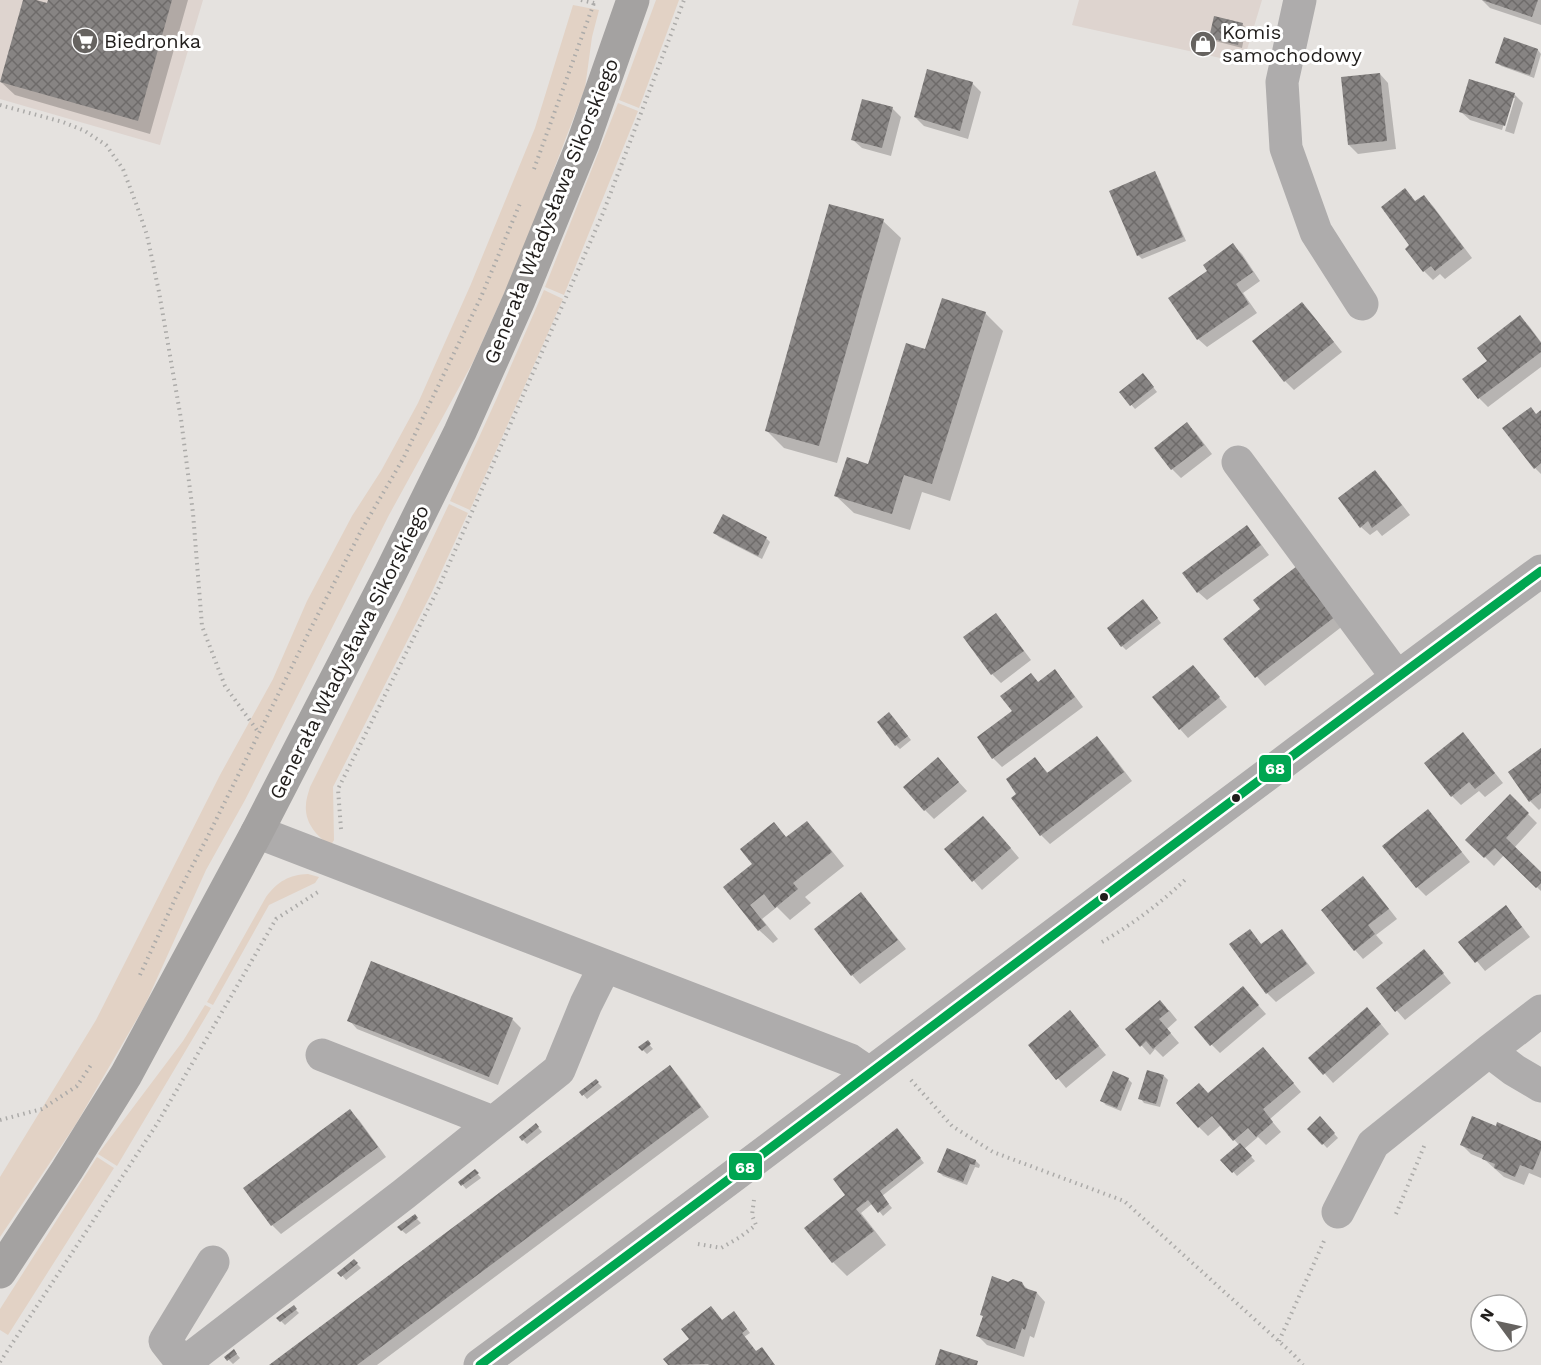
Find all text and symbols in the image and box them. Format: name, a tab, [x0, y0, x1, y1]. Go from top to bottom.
place label: Komis samochodowy	[1222, 20, 1362, 67]
supermarket icon: Biedronka	[70, 26, 100, 56]
place label: Biedronka	[104, 29, 201, 53]
shop icon: Komis samochodowy	[1188, 29, 1218, 59]
street label: Generała Władysława Sikorskiego	[479, 55, 623, 367]
street label: Generała Władysława Sikorskiego	[264, 501, 434, 803]
line badge: 68	[1258, 754, 1292, 783]
text: 68	[1265, 759, 1285, 778]
unlabelled marker	[1230, 792, 1242, 804]
unlabelled marker	[1098, 891, 1110, 903]
line badge: 68	[728, 1152, 763, 1181]
text: 68	[735, 1158, 755, 1177]
north arrow	[1469, 1293, 1529, 1353]
text: N	[1476, 1305, 1498, 1325]

